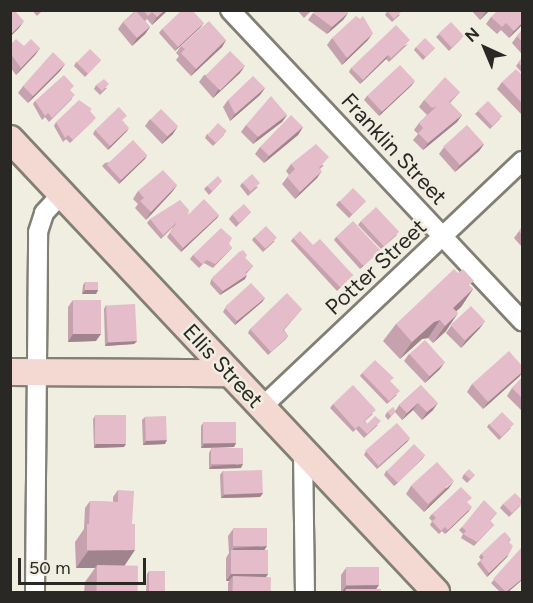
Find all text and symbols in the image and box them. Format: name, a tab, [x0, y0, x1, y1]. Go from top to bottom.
north arrow	[455, 18, 515, 78]
text: N	[461, 24, 483, 46]
street label: Franklin Street	[336, 88, 452, 210]
street label: Potter Street	[320, 214, 432, 320]
street label: Ellis Street	[178, 319, 268, 413]
scale bar	[21, 546, 148, 584]
text: 50 m	[29, 557, 71, 579]

